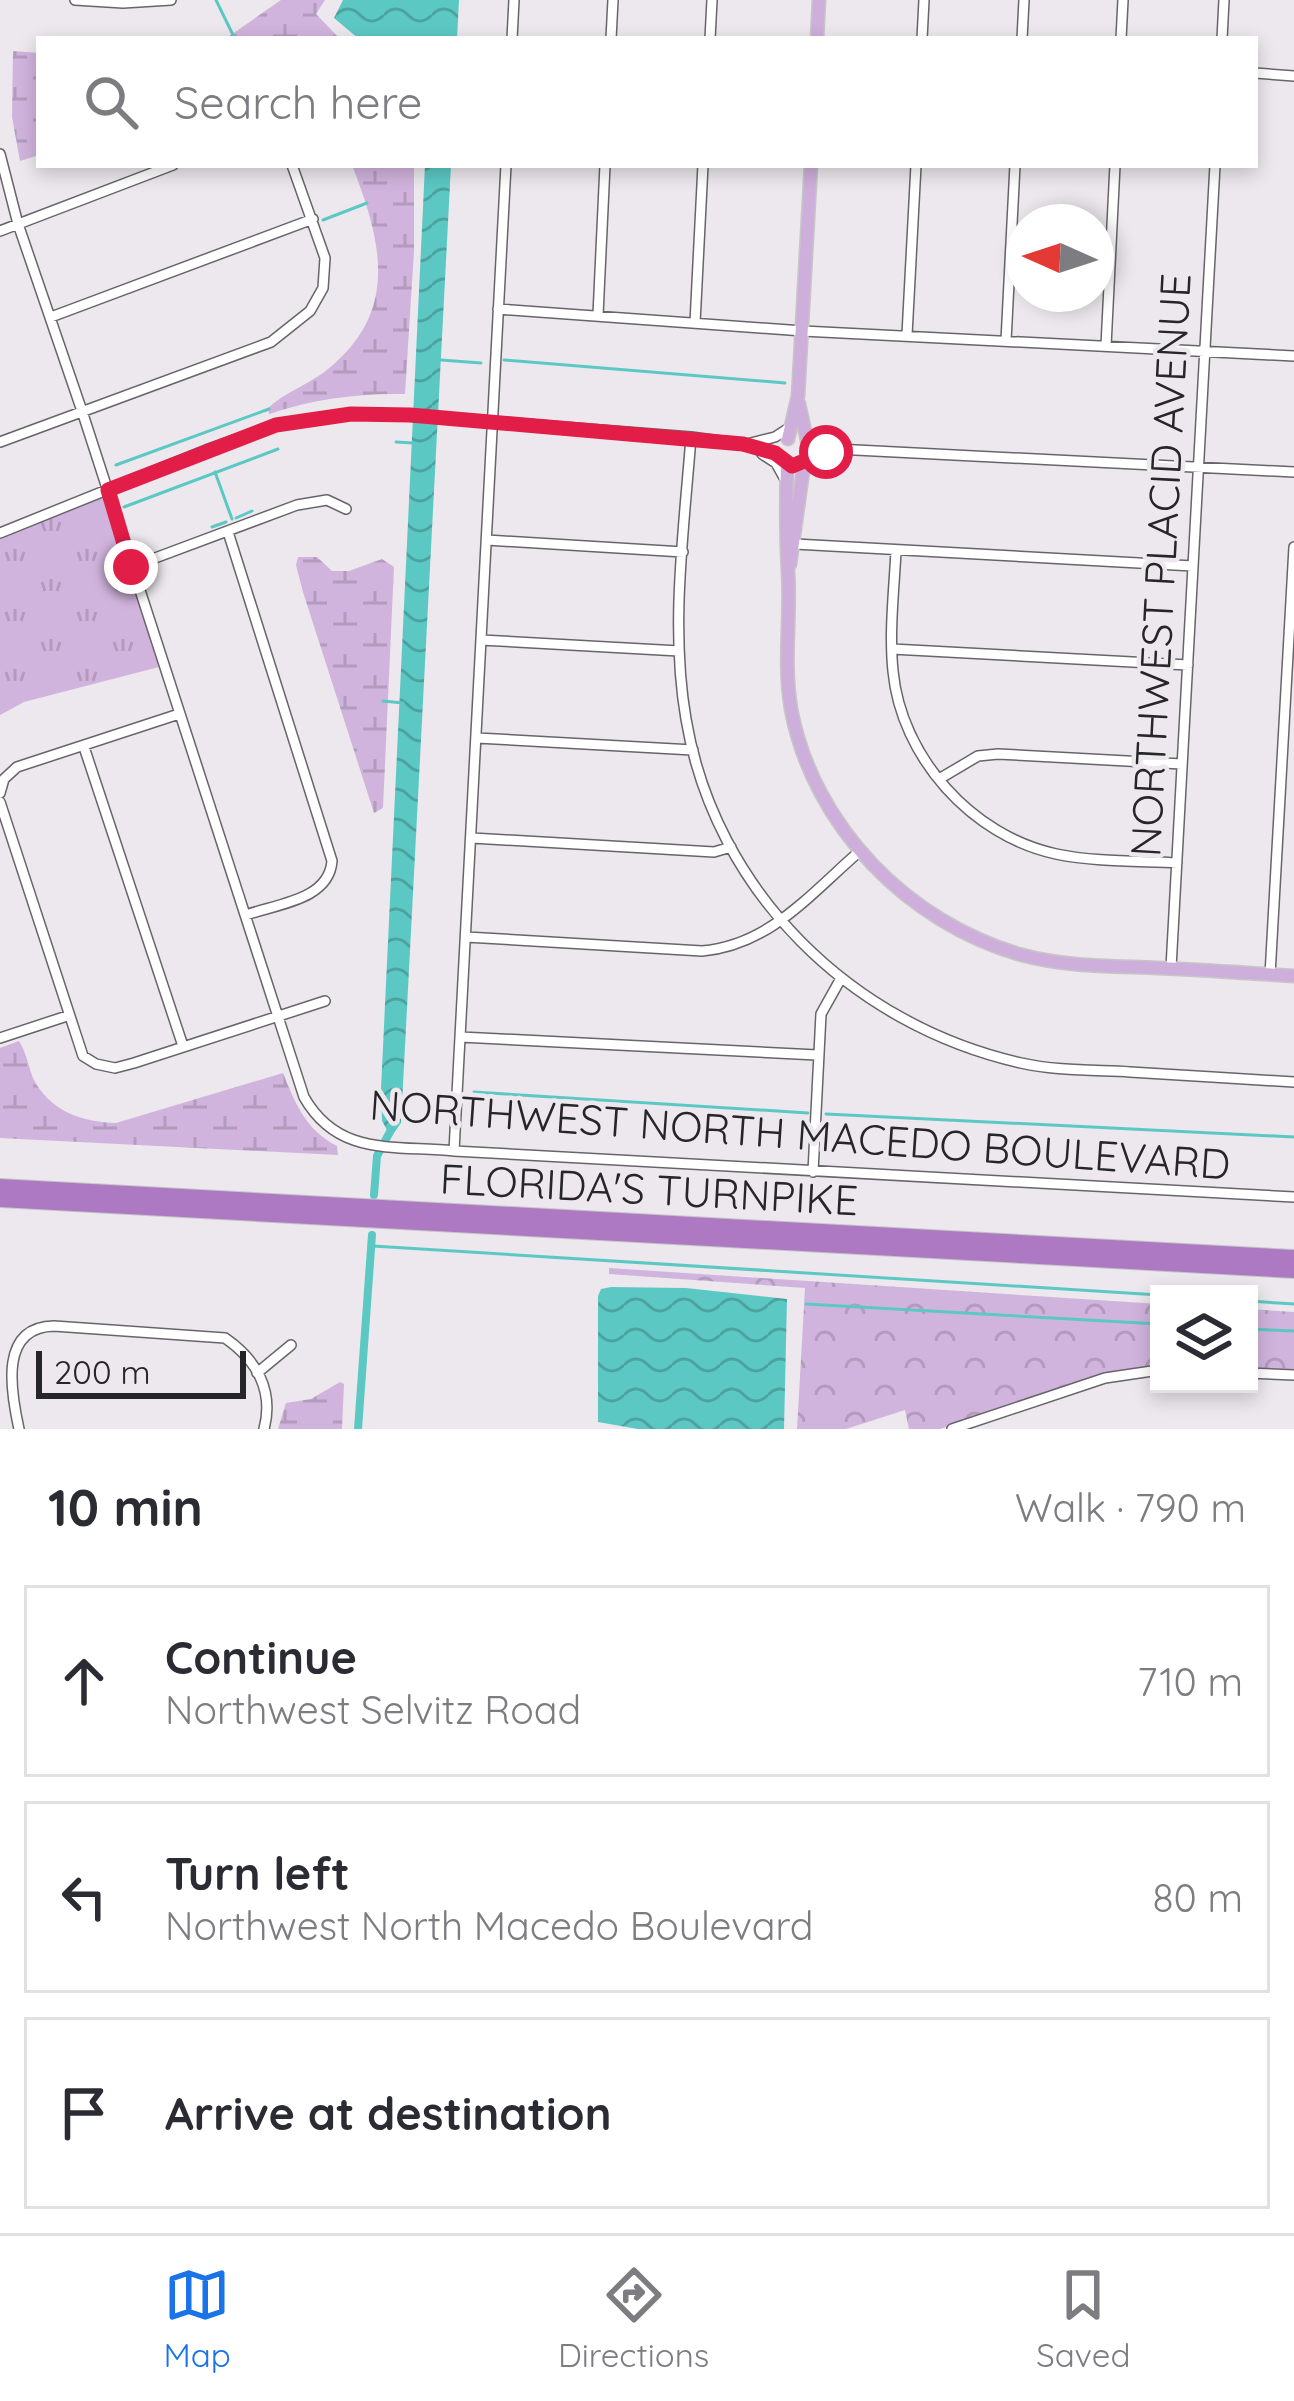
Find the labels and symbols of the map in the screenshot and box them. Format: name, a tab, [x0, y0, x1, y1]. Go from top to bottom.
north arrow	[1006, 204, 1114, 312]
street label: NORTHWEST PLACID AVENUE	[1118, 272, 1202, 858]
route start	[799, 425, 853, 479]
route end	[104, 540, 158, 594]
street label: NORTHWEST NORTH MACEDO BOULEVARD	[368, 1077, 1232, 1191]
street label: FLORIDA'S TURNPIKE	[439, 1152, 859, 1226]
scale bar	[36, 1345, 246, 1398]

